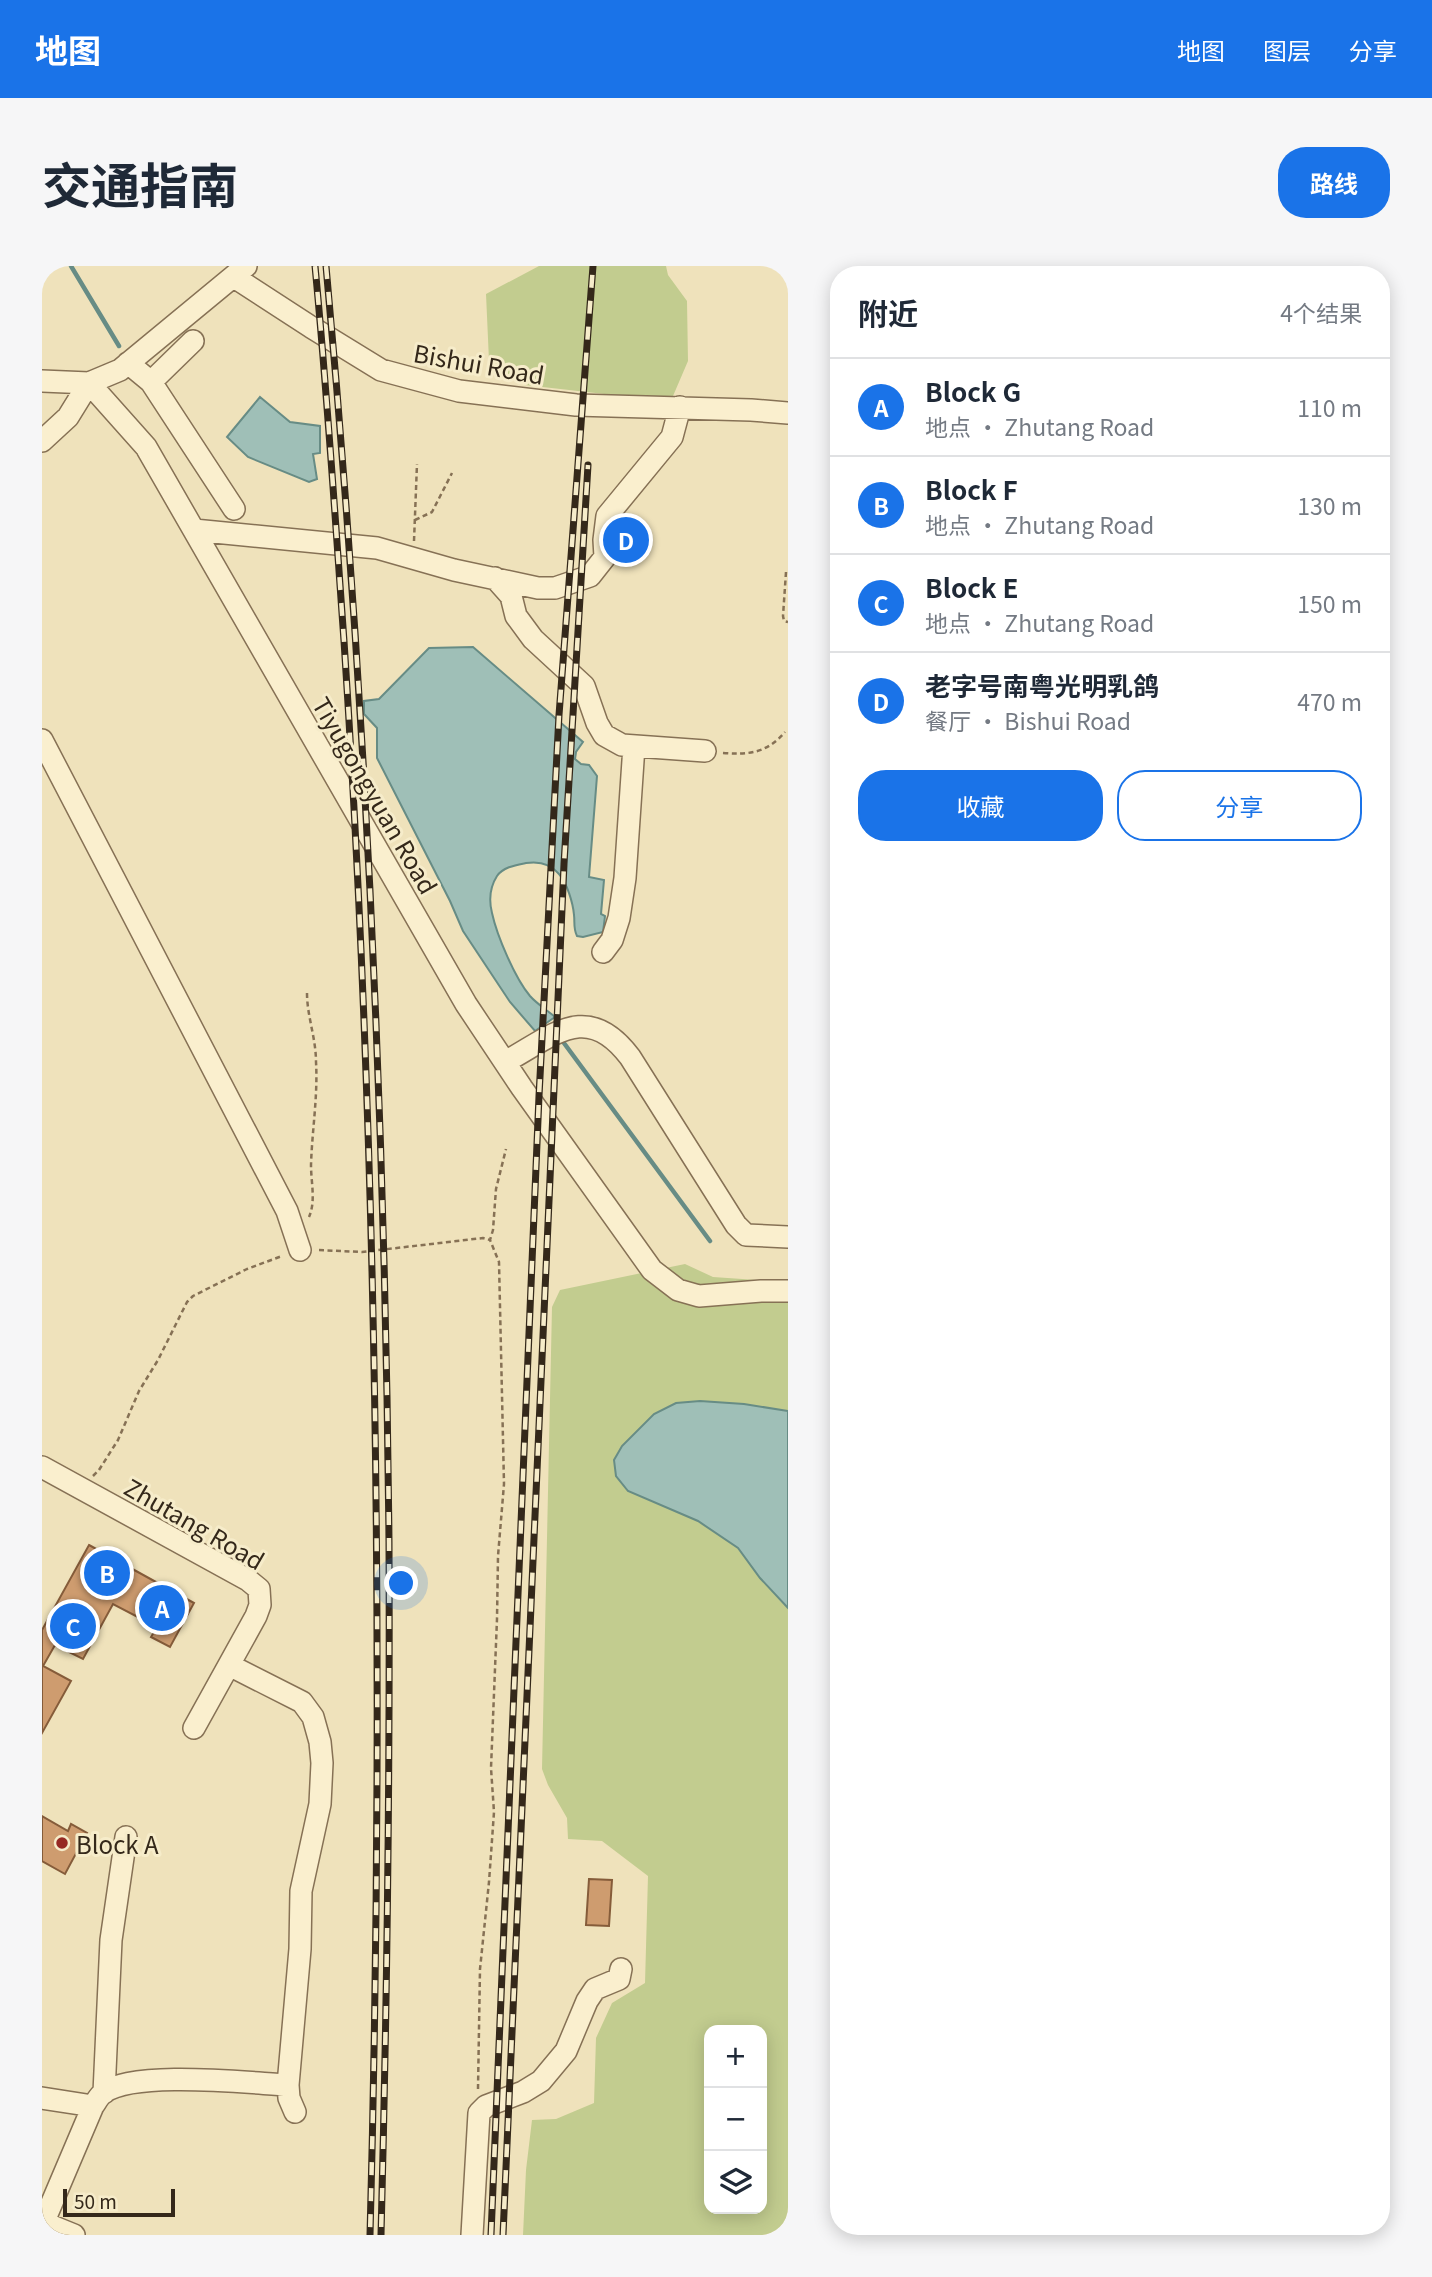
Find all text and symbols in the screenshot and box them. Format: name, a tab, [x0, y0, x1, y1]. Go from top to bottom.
text: 地图	[35, 25, 101, 73]
text: 地图	[1177, 32, 1225, 67]
text: 图层	[1263, 32, 1311, 67]
text: 分享	[1349, 32, 1397, 67]
text: 交通指南	[42, 147, 238, 218]
button: 路线	[1278, 147, 1390, 218]
text: 附近	[858, 290, 918, 334]
text: 4个结果	[1280, 295, 1362, 329]
street label: Bishui Road	[411, 334, 547, 392]
text: Block G	[925, 372, 1021, 409]
text: A	[874, 390, 888, 424]
text: 110 m	[1297, 390, 1362, 424]
text: 地点 · Zhutang Road	[925, 409, 1154, 443]
text: Block F	[925, 470, 1018, 507]
text: B	[873, 488, 889, 522]
text: 130 m	[1297, 488, 1362, 522]
text: 地点 · Zhutang Road	[925, 507, 1154, 541]
pin: D	[603, 514, 649, 566]
text: Block E	[925, 568, 1018, 605]
text: C	[873, 586, 889, 620]
text: 150 m	[1297, 586, 1362, 620]
text: 地点 · Zhutang Road	[925, 605, 1154, 639]
text: 老字号南粤光明乳鸽	[925, 666, 1159, 703]
text: D	[873, 684, 889, 718]
text: 470 m	[1297, 684, 1362, 718]
street label: Tiyugongyuan Road	[305, 690, 447, 900]
text: 餐厅 · Bishui Road	[925, 703, 1131, 737]
button: 收藏	[858, 770, 1103, 841]
button: 分享	[1117, 770, 1362, 841]
street label: Zhutang Road	[118, 1469, 272, 1577]
pin: B	[84, 1547, 130, 1599]
your location	[384, 1566, 418, 1600]
pin: A	[139, 1582, 185, 1634]
pin: C	[50, 1600, 96, 1652]
place label: Block A	[76, 1826, 159, 1861]
marker: Block A	[54, 1835, 70, 1851]
map controls	[704, 2025, 767, 2214]
button: +	[704, 2025, 767, 2088]
button: −	[704, 2088, 767, 2151]
button: layers	[704, 2151, 767, 2214]
scale bar	[63, 2186, 175, 2218]
text: 50 m	[74, 2187, 117, 2214]

